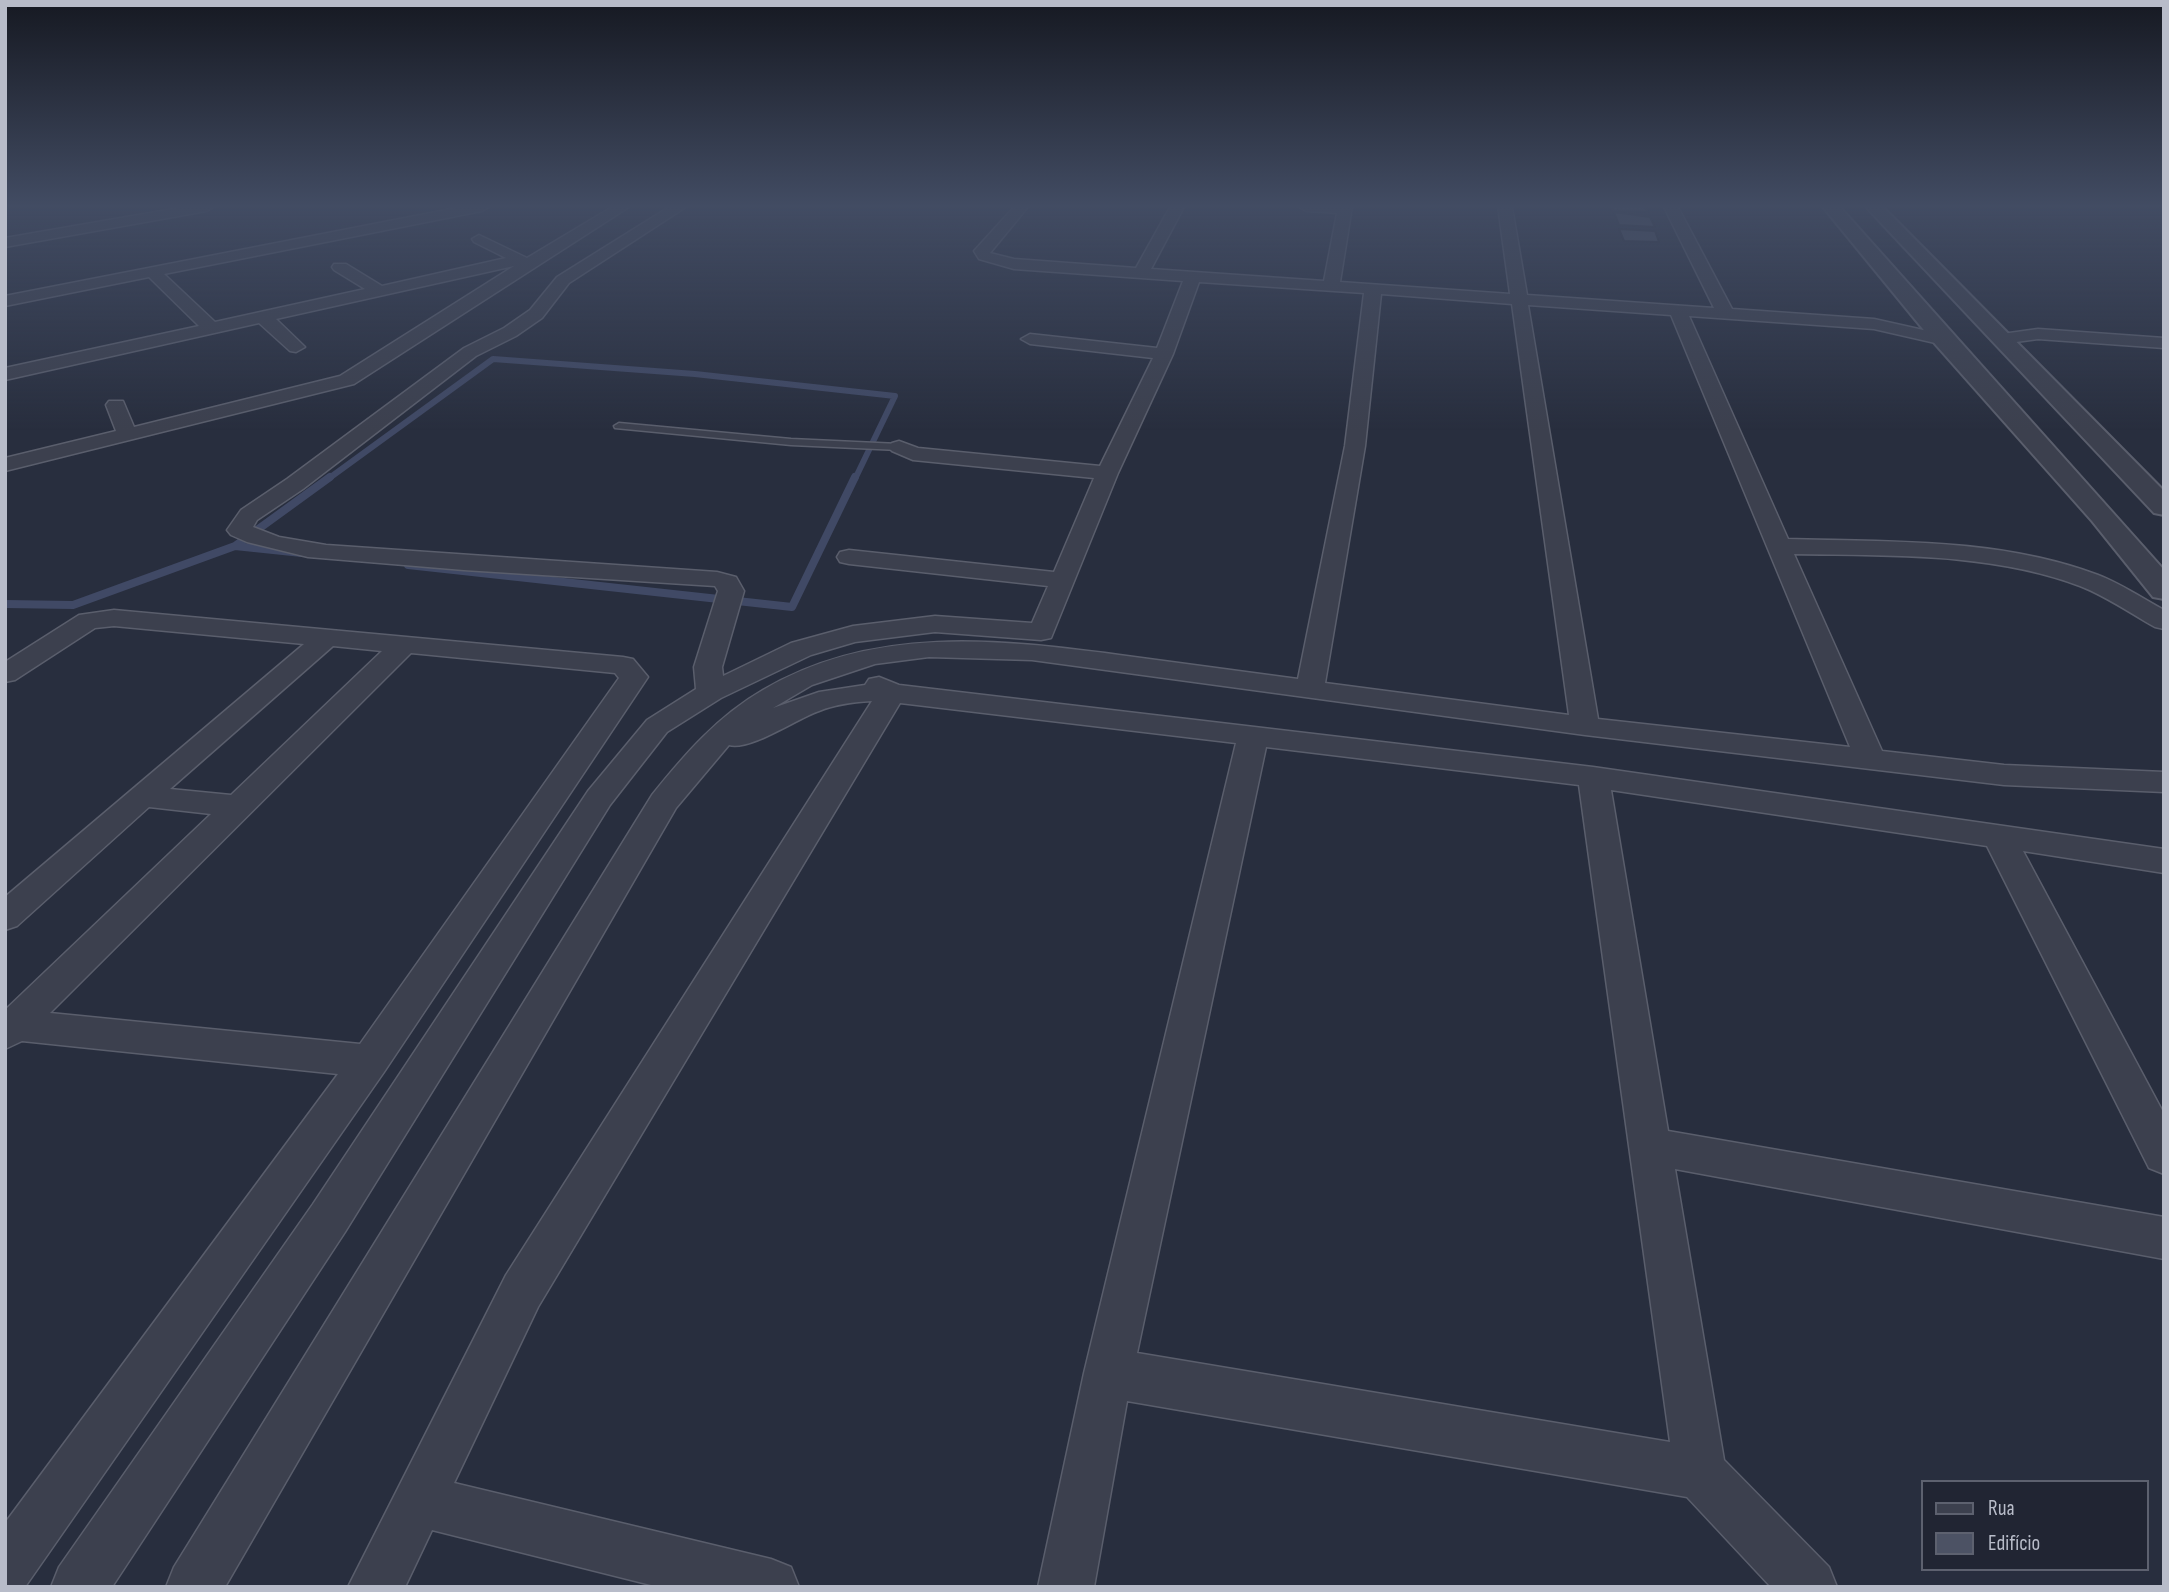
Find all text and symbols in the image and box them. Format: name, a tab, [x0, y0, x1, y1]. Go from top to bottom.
legend	[1920, 1480, 2148, 1571]
text: Rua	[1988, 1496, 2015, 1521]
text: Edifício	[1988, 1531, 2040, 1556]

